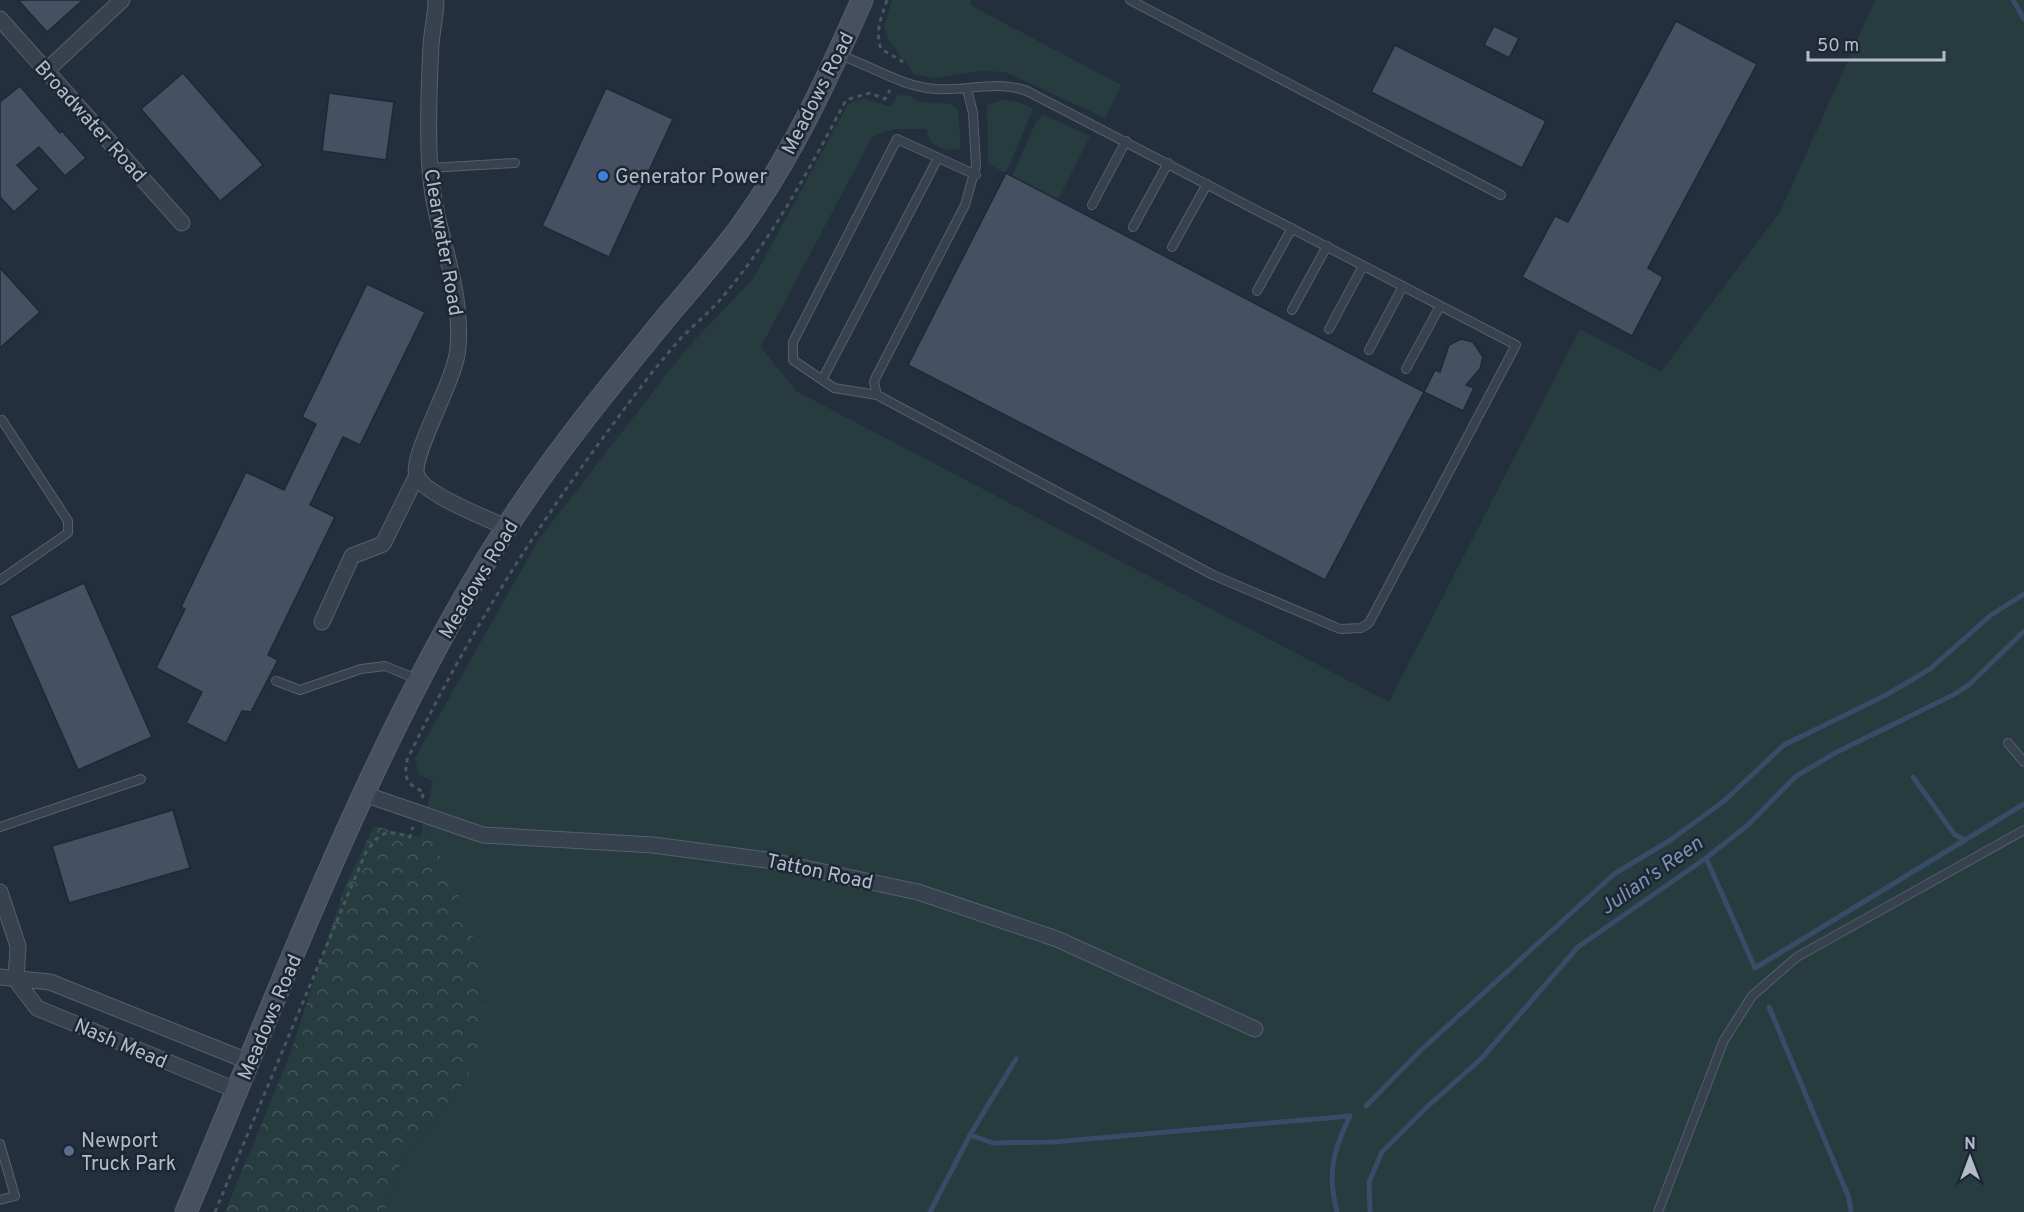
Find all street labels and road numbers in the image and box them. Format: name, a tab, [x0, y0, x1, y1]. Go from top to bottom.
street label: Meadows Road	[777, 28, 861, 160]
street label: Broadwater Road	[28, 56, 151, 189]
street label: Clearwater Road	[416, 167, 468, 318]
street label: Meadows Road	[434, 516, 525, 644]
street label: Tatton Road	[764, 849, 875, 897]
street label: Meadows Road	[233, 951, 309, 1085]
street label: Nash Mead	[70, 1014, 171, 1076]

